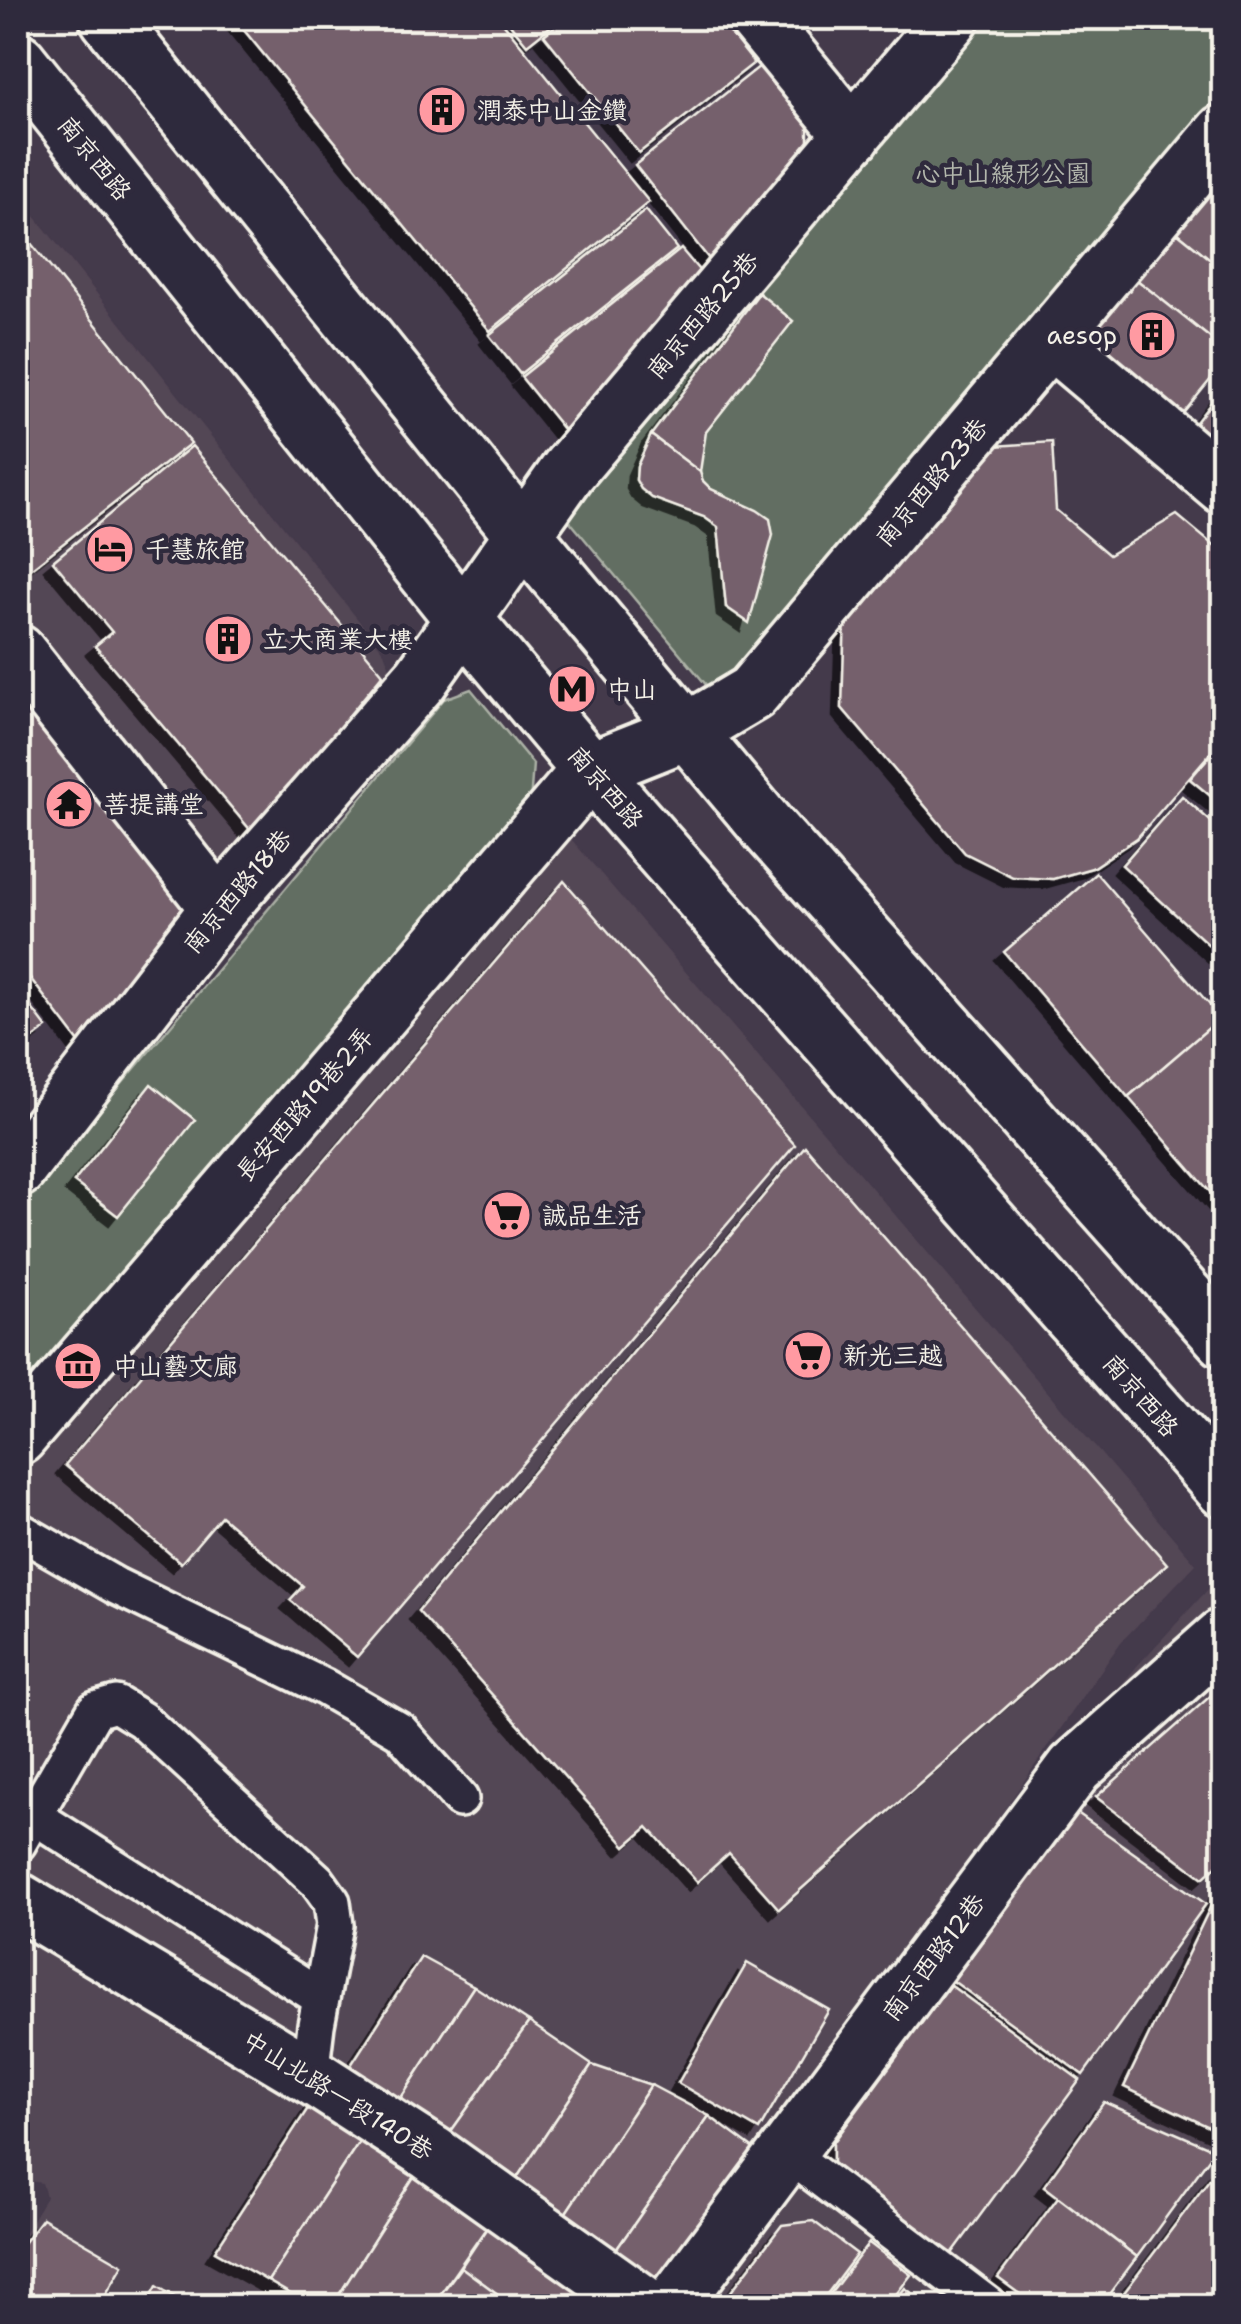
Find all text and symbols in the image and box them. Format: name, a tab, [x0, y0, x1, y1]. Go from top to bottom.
building icon: 潤泰中山金鑽	[416, 84, 468, 136]
place label: 潤泰中山金鑽	[477, 93, 627, 127]
street label: 南京西路	[50, 108, 140, 208]
park label: 心中山線形公園	[915, 156, 1091, 190]
street label: 南京西路25巷	[638, 244, 766, 386]
building icon: aesop	[1126, 309, 1178, 361]
place label: aesop	[1047, 318, 1117, 352]
street label: 南京西路23巷	[867, 410, 995, 554]
hotel icon: 千慧旅館	[84, 523, 136, 575]
place label: 千慧旅館	[145, 532, 245, 566]
building icon: 立大商業大樓	[202, 613, 254, 665]
place label: 立大商業大樓	[263, 622, 413, 656]
metro station icon: 中山	[546, 663, 598, 715]
place label: 中山	[607, 672, 657, 706]
street label: 南京西路	[560, 738, 652, 836]
temple icon: 菩提講堂	[43, 778, 95, 830]
place label: 菩提講堂	[104, 787, 204, 821]
street label: 南京西路18巷	[175, 822, 299, 960]
street label: 長安西路19巷2弄	[227, 1019, 381, 1189]
supermarket icon: 誠品生活	[481, 1189, 533, 1241]
place label: 誠品生活	[542, 1198, 642, 1232]
supermarket icon: 新光三越	[782, 1329, 834, 1381]
place label: 新光三越	[843, 1338, 943, 1372]
museum icon: 中山藝文廊	[52, 1340, 104, 1392]
street label: 南京西路	[1095, 1346, 1187, 1444]
place label: 中山藝文廊	[113, 1349, 238, 1383]
street label: 南京西路12巷	[874, 1886, 992, 2028]
street label: 中山北路一段140巷	[236, 2023, 440, 2167]

